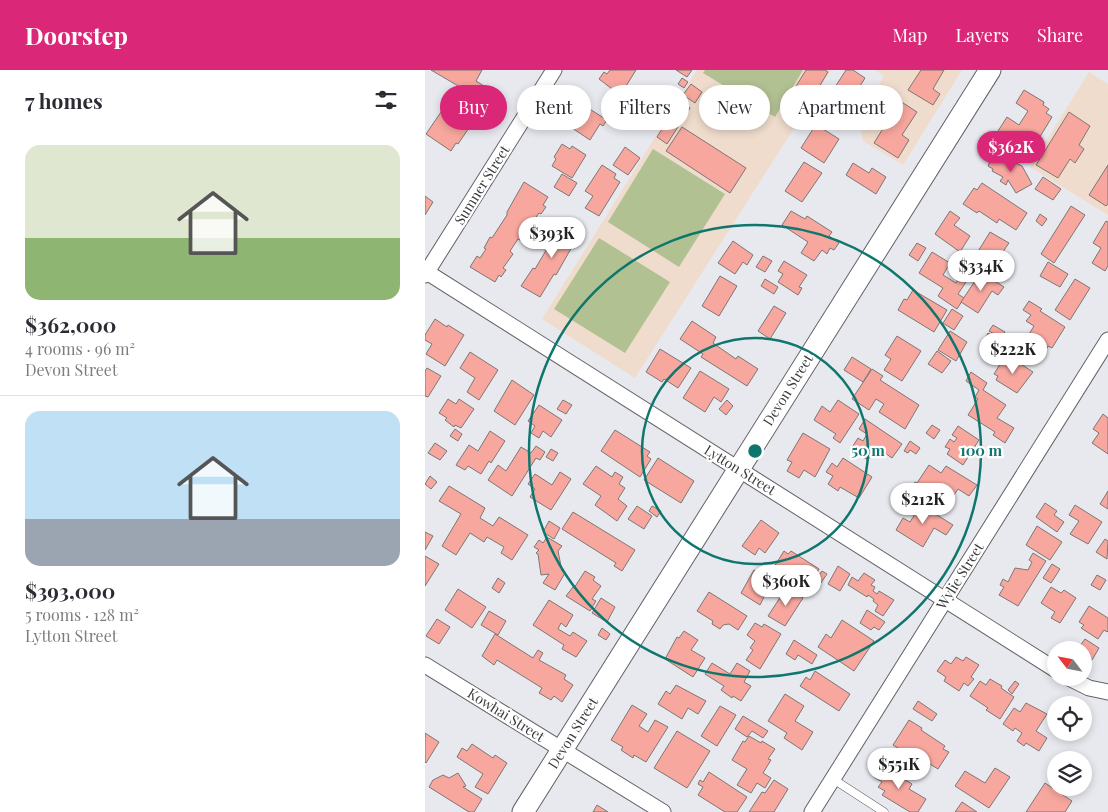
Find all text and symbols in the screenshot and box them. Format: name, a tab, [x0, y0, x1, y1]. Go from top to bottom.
text: Doorstep	[25, 19, 128, 51]
text: Map	[892, 23, 927, 47]
text: Layers	[955, 23, 1009, 47]
text: Share	[1037, 23, 1083, 47]
chip: Buy	[440, 85, 507, 130]
chip: Rent	[517, 85, 591, 130]
chip: Filters	[601, 85, 689, 130]
chip: New	[699, 85, 770, 130]
chip: Apartment	[780, 85, 903, 130]
text: 7 homes	[25, 86, 103, 114]
icon: filters	[372, 86, 400, 114]
pin: $362K	[976, 131, 1046, 173]
text: $362K	[988, 136, 1034, 157]
street label: Sumner Street	[450, 140, 514, 228]
icon: home	[168, 178, 258, 268]
pin: $393K	[517, 216, 587, 259]
text: $393K	[529, 222, 575, 243]
pin: $334K	[946, 250, 1016, 292]
text: $334K	[959, 255, 1003, 276]
text: $362,000	[25, 310, 116, 338]
pin: $222K	[978, 332, 1048, 375]
text: 4 rooms · 96 m²	[25, 338, 135, 359]
text: $222K	[990, 338, 1036, 359]
street label: Devon Street	[758, 349, 818, 429]
text: Devon Street	[25, 359, 118, 380]
street label: Lytton Street	[701, 440, 780, 500]
text: 50 m	[851, 440, 885, 460]
text: 100 m	[960, 440, 1003, 460]
centre of rings	[746, 442, 764, 460]
icon: home	[168, 443, 258, 533]
pin: $212K	[888, 482, 958, 525]
text: $212K	[901, 488, 945, 509]
street label: Wylie Street	[931, 538, 988, 614]
pin: $360K	[751, 564, 821, 607]
text: $360K	[762, 570, 810, 591]
text: $393,000	[25, 576, 115, 604]
text: 5 rooms · 128 m²	[25, 604, 139, 625]
text: Lytton Street	[25, 625, 117, 646]
north arrow	[1047, 641, 1093, 686]
map controls	[1047, 641, 1092, 796]
street label: Kowhai Street	[464, 683, 549, 746]
street label: Devon Street	[543, 692, 603, 772]
button: locate	[1047, 696, 1092, 741]
pin: $551K	[864, 748, 934, 790]
button: layers	[1047, 751, 1092, 796]
text: $551K	[878, 753, 920, 774]

